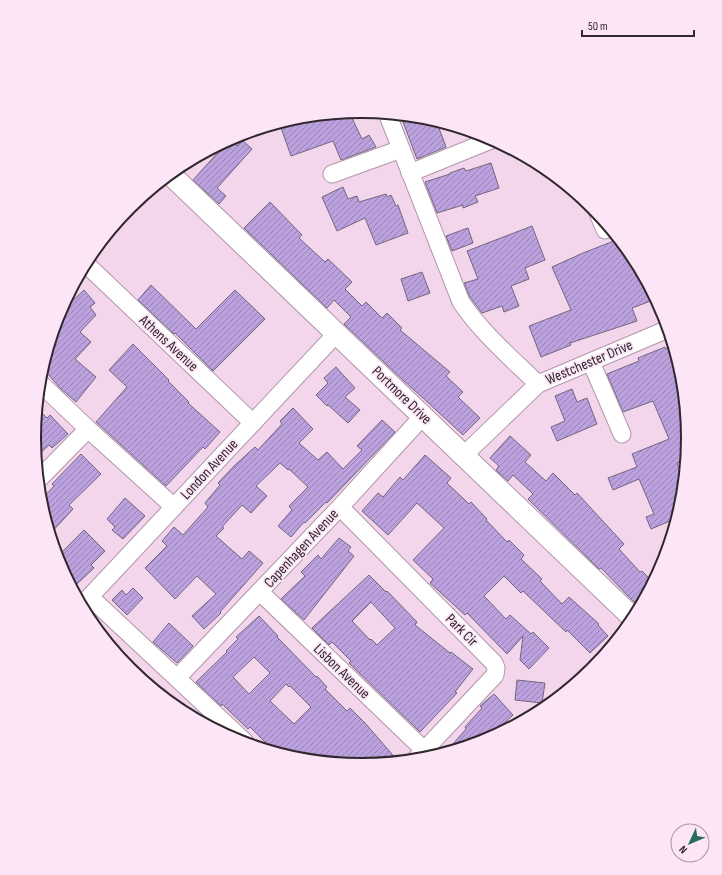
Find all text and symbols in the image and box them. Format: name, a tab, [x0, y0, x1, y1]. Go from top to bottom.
scale bar	[582, 12, 694, 38]
text: 50 m	[588, 19, 608, 34]
street label: Athens Avenue	[134, 310, 202, 376]
street label: Westchester Drive	[543, 336, 636, 389]
street label: Portmore Drive	[368, 362, 436, 429]
street label: London Avenue	[177, 435, 242, 504]
street label: Capenhagen Avenue	[260, 505, 343, 592]
street label: Park Cir	[441, 610, 483, 651]
street label: Lisbon Avenue	[309, 640, 374, 703]
north arrow	[670, 823, 710, 863]
text: N	[676, 843, 690, 856]

